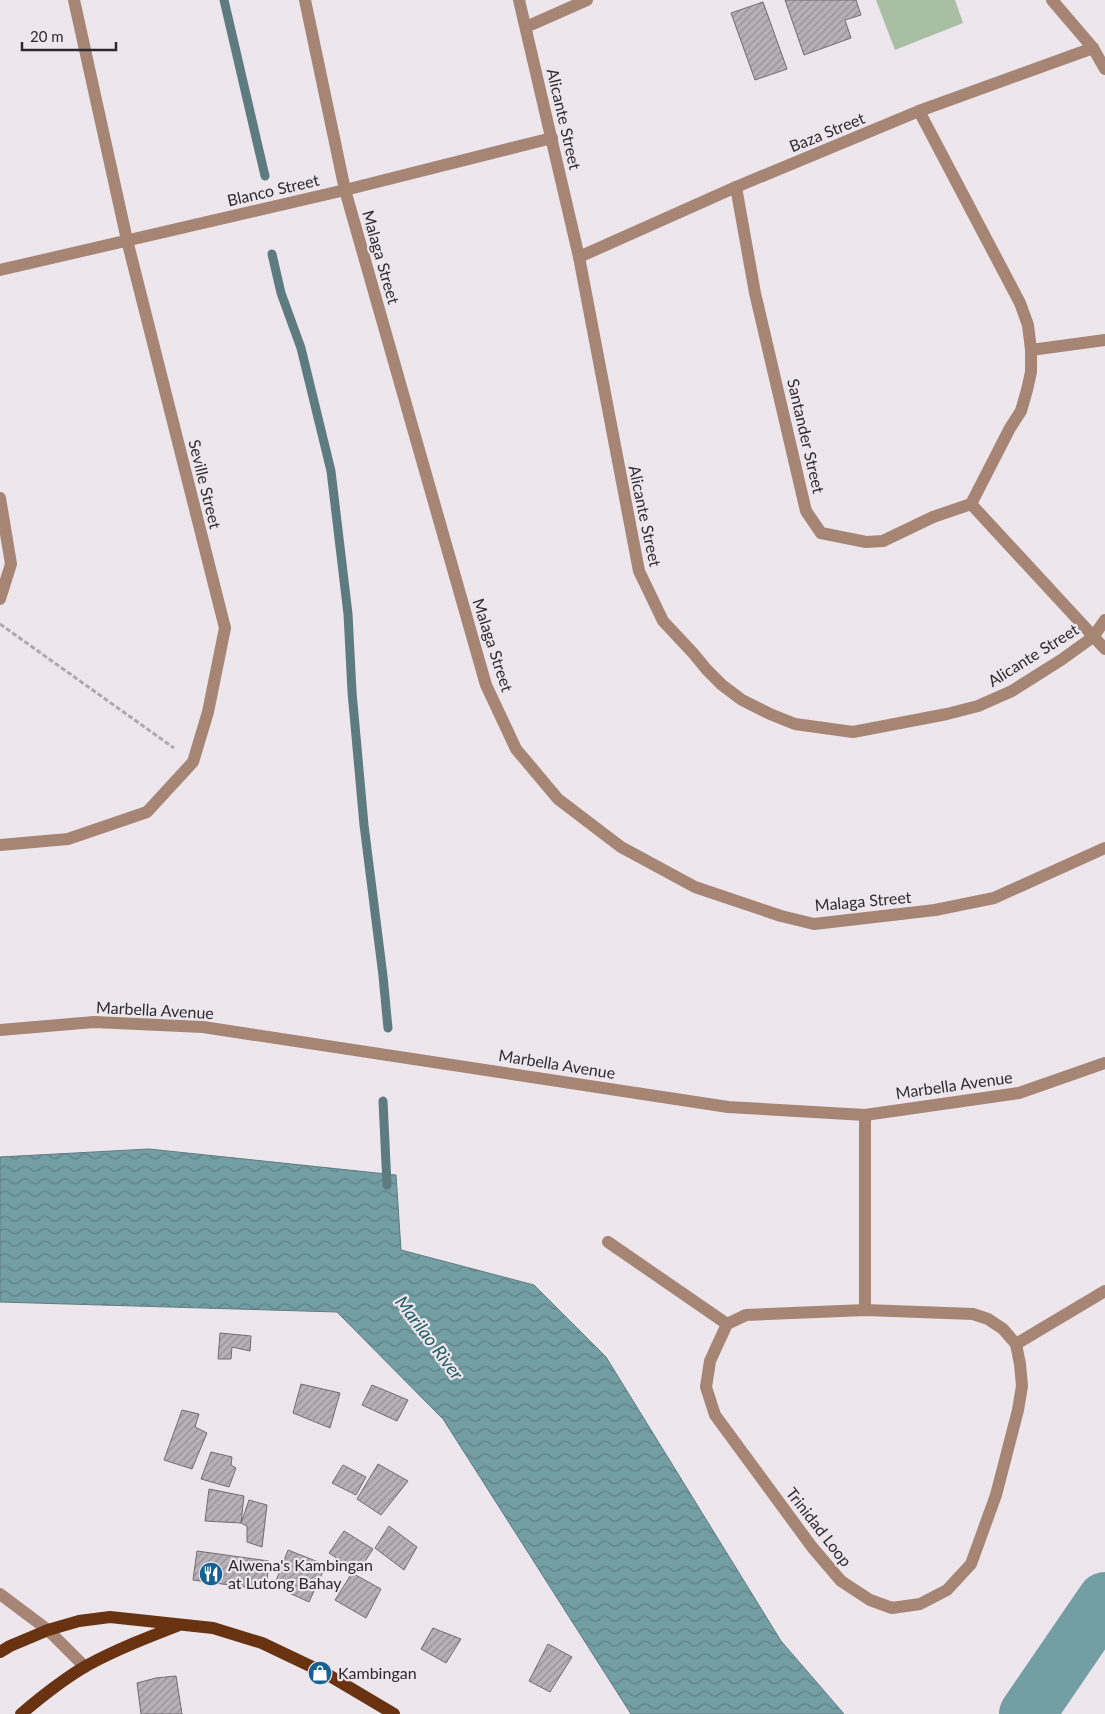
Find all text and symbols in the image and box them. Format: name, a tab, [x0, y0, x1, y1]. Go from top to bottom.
scale bar	[22, 20, 116, 52]
text: 20 m	[30, 27, 64, 45]
street label: Alicante Street	[544, 66, 585, 172]
street label: Baza Street	[786, 108, 868, 155]
street label: Blanco Street	[225, 170, 321, 209]
street label: Malaga Street	[359, 208, 404, 306]
street label: Santander Street	[784, 377, 829, 495]
street label: Seville Street	[185, 437, 226, 531]
street label: Alicante Street	[625, 463, 666, 569]
street label: Malaga Street	[469, 596, 518, 694]
street label: Alicante Street	[984, 619, 1082, 690]
street label: Malaga Street	[814, 887, 912, 914]
street label: Marbella Avenue	[96, 997, 214, 1022]
street label: Marbella Avenue	[497, 1045, 617, 1082]
street label: Marbella Avenue	[894, 1067, 1014, 1102]
water label: Marilao River	[391, 1291, 469, 1384]
street label: Trinidad Loop	[783, 1483, 856, 1570]
place label: Alwena's Kambingan at Lutong Bahay	[228, 1555, 373, 1592]
restaurant icon: Alwena's Kambingan at Lutong Bahay	[198, 1561, 224, 1587]
shop icon: Kambingan	[307, 1660, 333, 1686]
place label: Kambingan	[338, 1663, 417, 1682]

